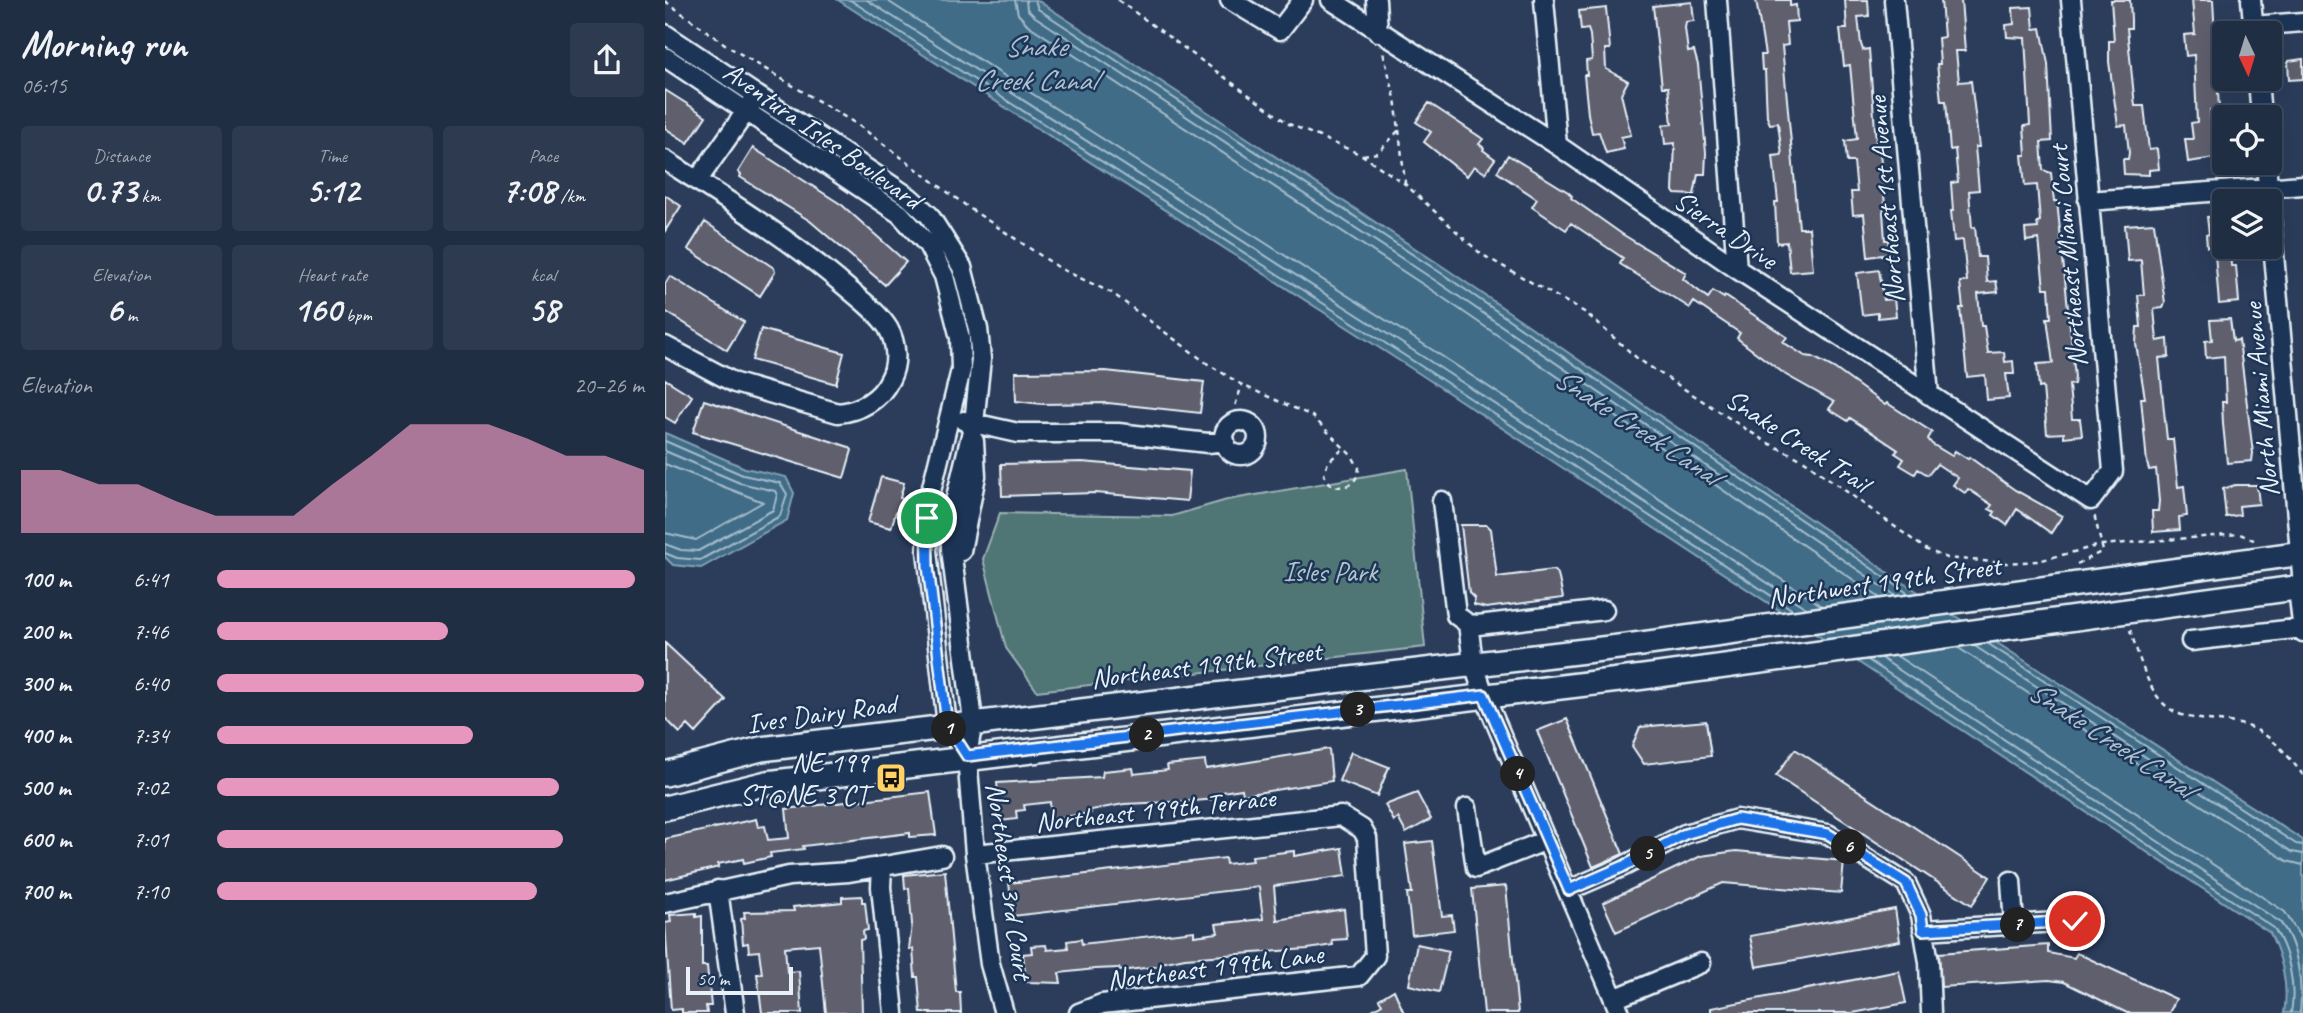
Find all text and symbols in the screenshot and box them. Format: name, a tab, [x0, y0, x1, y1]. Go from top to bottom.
text: Morning run	[21, 21, 187, 68]
north arrow	[2212, 21, 2282, 91]
map controls	[2212, 21, 2282, 259]
button: share	[570, 23, 644, 97]
water label: Snake Creek Canal	[974, 27, 1105, 99]
street label: Aventura Isles Boulevard	[717, 54, 932, 219]
text: 06:15	[21, 71, 67, 100]
street label: Northeast 1st Avenue	[1859, 93, 1912, 305]
button: locate	[2212, 105, 2282, 175]
street label: Northeast Miami Court	[2040, 141, 2095, 368]
text: Distance	[93, 144, 150, 168]
text: Time	[318, 144, 347, 168]
text: Pace	[529, 144, 558, 168]
text: 0.73	[83, 168, 137, 213]
text: 5:12	[306, 168, 359, 213]
text: 7:08	[502, 168, 556, 213]
street label: Sierra Drive	[1667, 182, 1786, 278]
text: km	[137, 184, 160, 208]
text: /km	[556, 184, 585, 208]
button: layers	[2212, 189, 2282, 259]
text: Elevation	[92, 263, 151, 287]
text: Heart rate	[298, 263, 367, 287]
text: kcal	[531, 263, 556, 287]
text: 6	[106, 287, 122, 332]
text: 160	[293, 287, 341, 332]
text: 58	[528, 287, 559, 332]
street label: North Miami Avenue	[2234, 300, 2286, 498]
text: m	[122, 303, 137, 327]
text: bpm	[341, 303, 372, 327]
water label: Snake Creek Canal	[1547, 359, 1735, 499]
text: Elevation	[21, 371, 92, 400]
text: 20–26 m	[574, 371, 644, 400]
street label: Snake Creek Trail	[1719, 381, 1881, 503]
pin	[897, 488, 957, 548]
icon: arrive	[908, 499, 946, 537]
street label: Northwest 199th Street	[1765, 547, 2005, 615]
park label: Isles Park	[1283, 554, 1379, 589]
text: 100 m	[21, 565, 71, 594]
text: 6:41	[133, 565, 169, 594]
text: 200 m	[21, 617, 71, 646]
text: 7:46	[133, 617, 169, 646]
street label: Northeast 199th Street	[1089, 633, 1326, 696]
text: 300 m	[21, 669, 71, 698]
text: 6:40	[133, 669, 169, 698]
water label: Snake Creek Canal	[2021, 672, 2209, 812]
street label: Ives Dairy Road	[744, 685, 902, 741]
pin: 3	[1341, 692, 1375, 728]
text: 3	[1353, 697, 1362, 721]
pin: 1	[931, 712, 967, 746]
text: 1	[944, 716, 953, 740]
pin: 2	[1129, 718, 1165, 752]
text: 400 m	[21, 721, 71, 750]
text: 7:34	[133, 721, 169, 750]
text: 2	[1142, 722, 1151, 746]
place label: NE 199 ST@NE 3 CT	[740, 745, 875, 812]
pin: 4	[1501, 756, 1535, 792]
bus stop icon: NE 199 ST@NE 3 CT	[874, 761, 908, 795]
text: 4	[1513, 761, 1522, 785]
text: 500 m	[21, 773, 70, 802]
text: 7:02	[133, 773, 169, 802]
street label: Northeast 199th Terrace	[1033, 779, 1279, 840]
street label: Northeast 3rd Court	[978, 781, 1041, 984]
text: 600 m	[21, 825, 71, 854]
text: 7:01	[133, 825, 169, 854]
pin: 6	[1831, 830, 1867, 864]
text: 6	[1844, 834, 1853, 858]
pin: 5	[1630, 836, 1665, 872]
text: 5	[1643, 841, 1652, 865]
text: 700 m	[21, 877, 71, 906]
text: 7:10	[133, 877, 169, 906]
pin	[2045, 891, 2105, 951]
icon: check	[2056, 902, 2094, 940]
pin: 7	[2001, 908, 2035, 942]
text: 7	[2013, 912, 2022, 936]
street label: Northeast 199th Lane	[1105, 936, 1327, 997]
scale bar	[686, 964, 793, 996]
text: 50 m	[697, 967, 729, 991]

